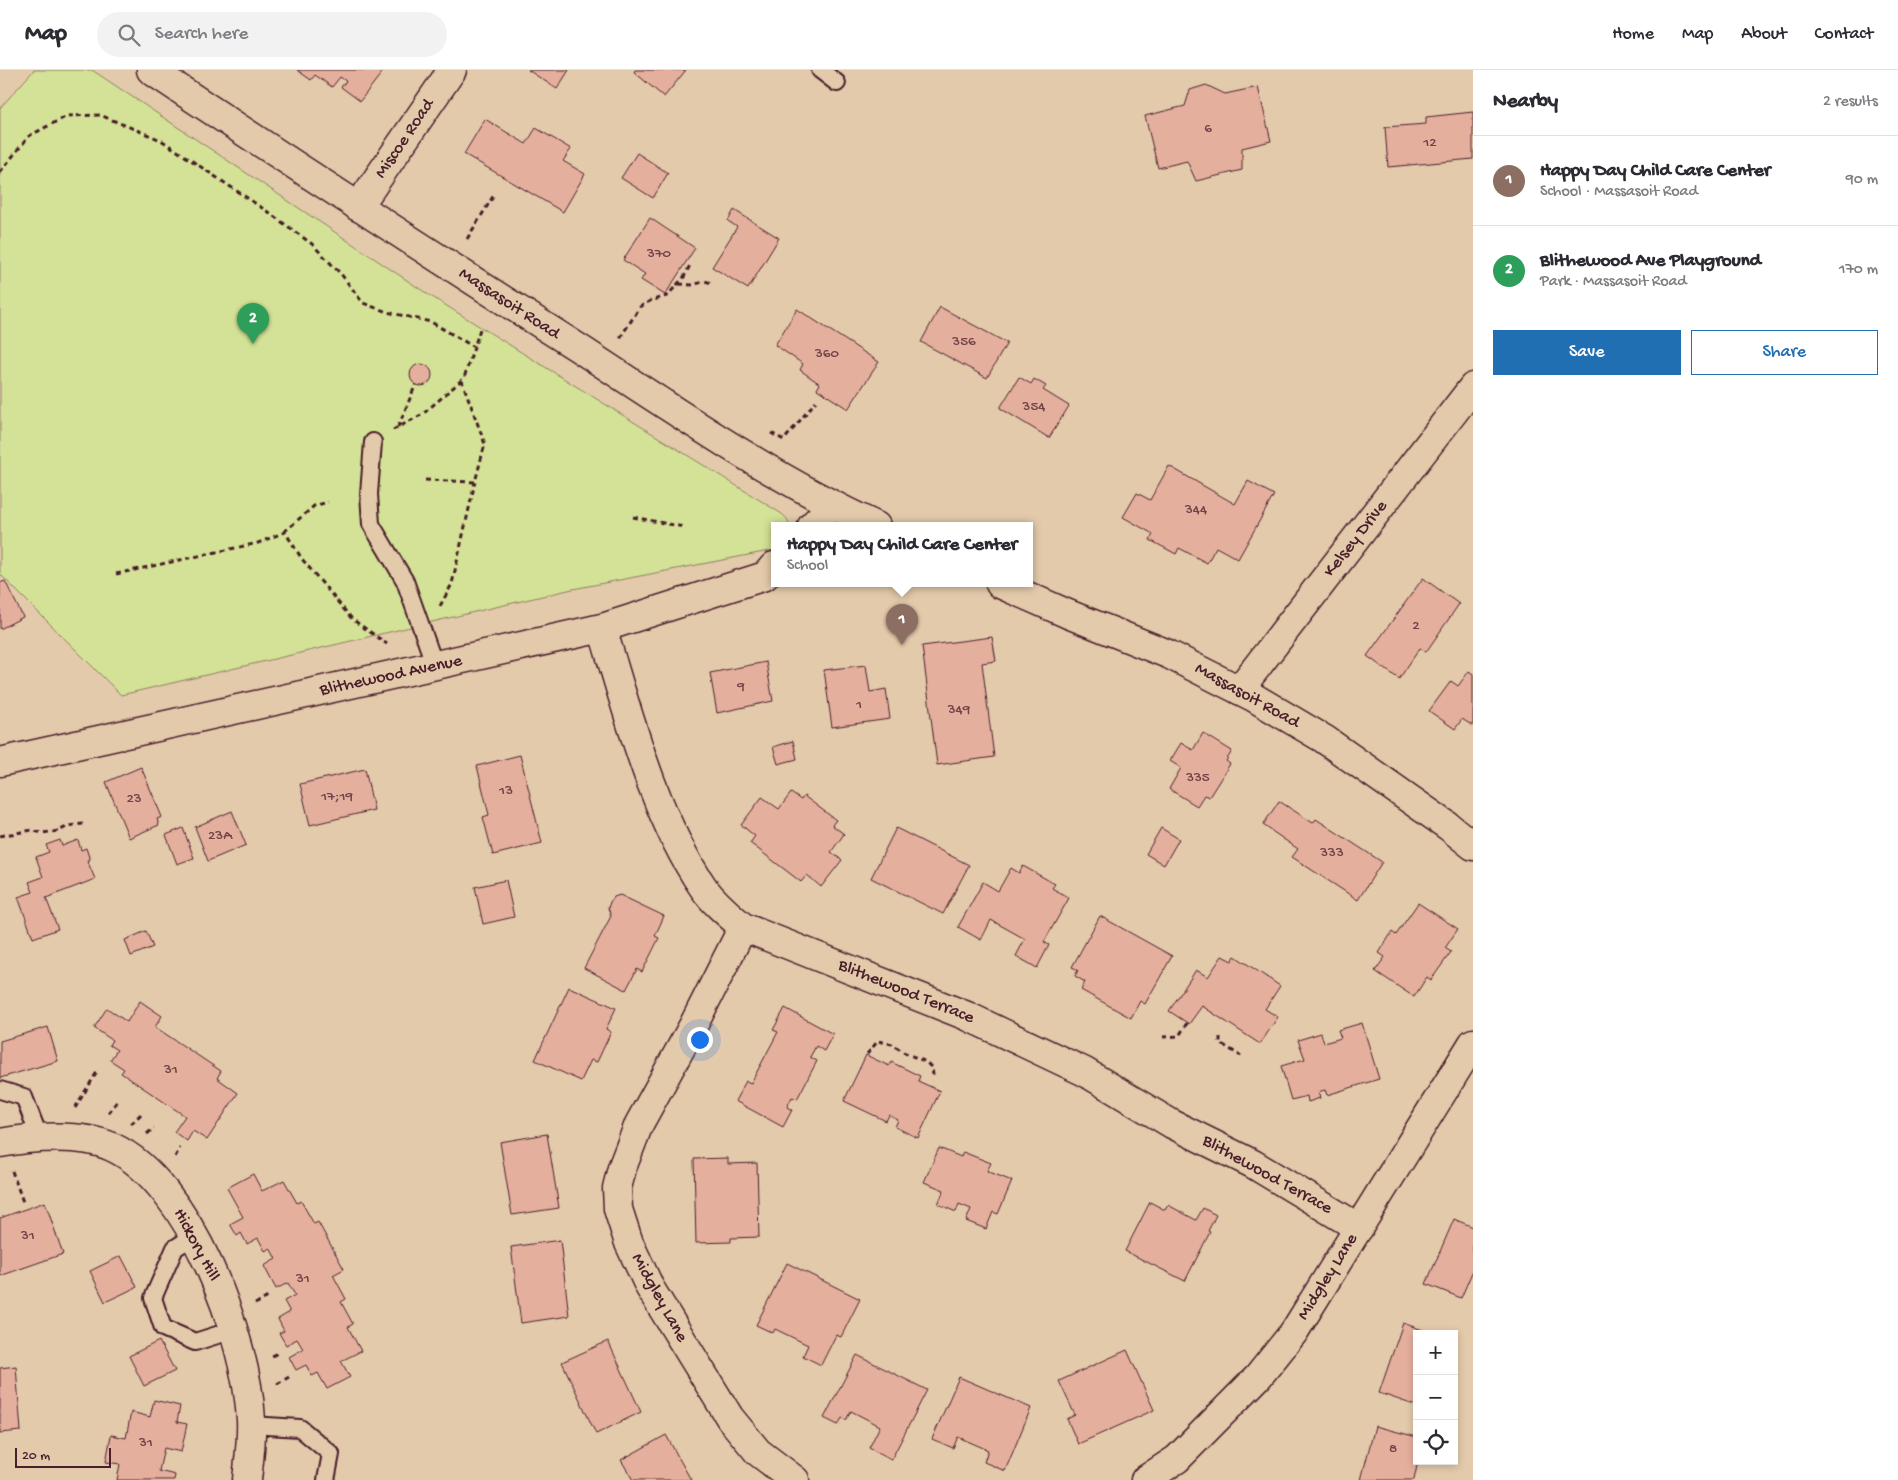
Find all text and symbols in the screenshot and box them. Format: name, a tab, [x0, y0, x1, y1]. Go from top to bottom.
search box	[97, 12, 447, 57]
text: Map	[25, 20, 67, 49]
icon: search	[115, 21, 143, 49]
text: Search here	[155, 23, 248, 46]
text: Home	[1612, 24, 1654, 45]
text: Map	[1682, 24, 1713, 45]
text: About	[1741, 24, 1787, 45]
text: Contact	[1815, 24, 1873, 45]
text: Nearby	[1493, 90, 1558, 115]
text: 2 results	[1823, 93, 1878, 112]
street label: Miscoe Road	[371, 94, 440, 183]
house number: 6	[1204, 120, 1212, 138]
house number: 12	[1422, 134, 1437, 152]
text: Happy Day Child Care Center	[1540, 160, 1770, 183]
text: 1	[1506, 171, 1512, 190]
text: 90 m	[1846, 171, 1878, 190]
text: School · Massasoit Road	[1540, 183, 1698, 202]
house number: 370	[646, 245, 672, 263]
text: Blithewood Ave Playground	[1540, 250, 1761, 273]
text: 2	[1505, 261, 1513, 280]
text: 170 m	[1839, 261, 1878, 280]
street label: Massasoit Road	[454, 263, 565, 345]
text: Park · Massasoit Road	[1540, 273, 1687, 292]
pin: 2	[237, 303, 269, 344]
button: Save	[1493, 330, 1681, 375]
button: Share	[1691, 330, 1878, 375]
house number: 356	[951, 333, 976, 351]
house number: 360	[814, 345, 839, 363]
house number: 354	[1022, 398, 1045, 416]
street label: Kelsey Drive	[1320, 496, 1393, 581]
house number: 344	[1184, 501, 1207, 519]
popup	[771, 522, 1033, 587]
text: Happy Day Child Care Center	[787, 534, 1017, 557]
text: School	[787, 557, 828, 576]
pin: 1	[886, 604, 918, 645]
house number: 2	[1412, 617, 1420, 635]
street label: Blithewood Avenue	[317, 651, 465, 702]
street label: Massasoit Road	[1191, 659, 1304, 734]
house number: 9	[736, 678, 745, 696]
house number: 1	[855, 696, 862, 714]
house number: 349	[947, 701, 971, 719]
house number: 335	[1185, 769, 1210, 787]
house number: 13	[498, 782, 513, 800]
house number: 17;19	[320, 788, 354, 806]
house number: 23	[126, 790, 142, 808]
house number: 23A	[208, 827, 233, 845]
house number: 333	[1319, 844, 1344, 862]
street label: Blithewood Terrace	[834, 955, 978, 1029]
your location	[687, 1027, 713, 1053]
house number: 31	[163, 1061, 178, 1079]
street label: Blithewood Terrace	[1198, 1130, 1336, 1220]
street label: Hickory Hill	[168, 1205, 224, 1285]
house number: 31	[20, 1227, 35, 1245]
street label: Midgley Lane	[1293, 1229, 1363, 1324]
street label: Midgley Lane	[626, 1250, 692, 1347]
house number: 31	[295, 1270, 310, 1288]
map controls	[1413, 1330, 1458, 1465]
button: +	[1413, 1330, 1458, 1375]
button: −	[1413, 1375, 1458, 1420]
button: locate	[1413, 1420, 1458, 1465]
house number: 31	[138, 1434, 153, 1452]
house number: 8	[1389, 1440, 1397, 1458]
scale bar	[15, 1445, 111, 1468]
text: 20 m	[22, 1448, 50, 1465]

